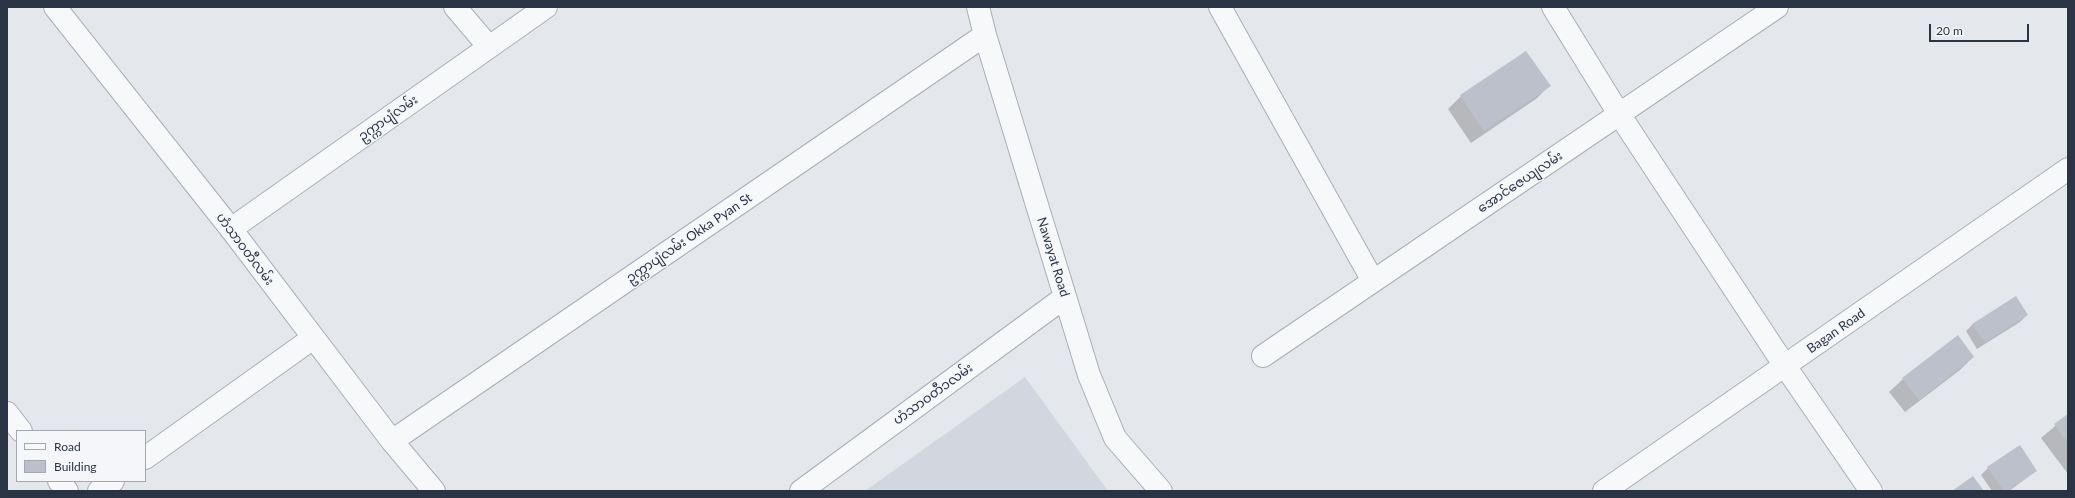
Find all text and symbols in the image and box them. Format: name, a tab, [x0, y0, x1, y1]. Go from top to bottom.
scale bar	[1931, 16, 2031, 42]
text: 20 m	[1936, 23, 1963, 38]
street label: ဥက္ကာပျံလမ်း	[355, 92, 421, 144]
street label: အောင်ဇေယျလမ်း	[1475, 148, 1565, 216]
street label: ဥက္ကာပျံလမ်း Okka Pyan St	[623, 190, 755, 286]
street label: ဟံသာဝတီလမ်း	[213, 210, 277, 288]
street label: Nawayat Road	[1034, 215, 1072, 299]
street label: Bagan Road	[1804, 305, 1868, 357]
street label: ဟံသာဝတီ၁လမ်း	[890, 360, 976, 428]
legend	[16, 430, 146, 482]
text: Road	[54, 439, 81, 454]
text: Building	[54, 459, 97, 474]

